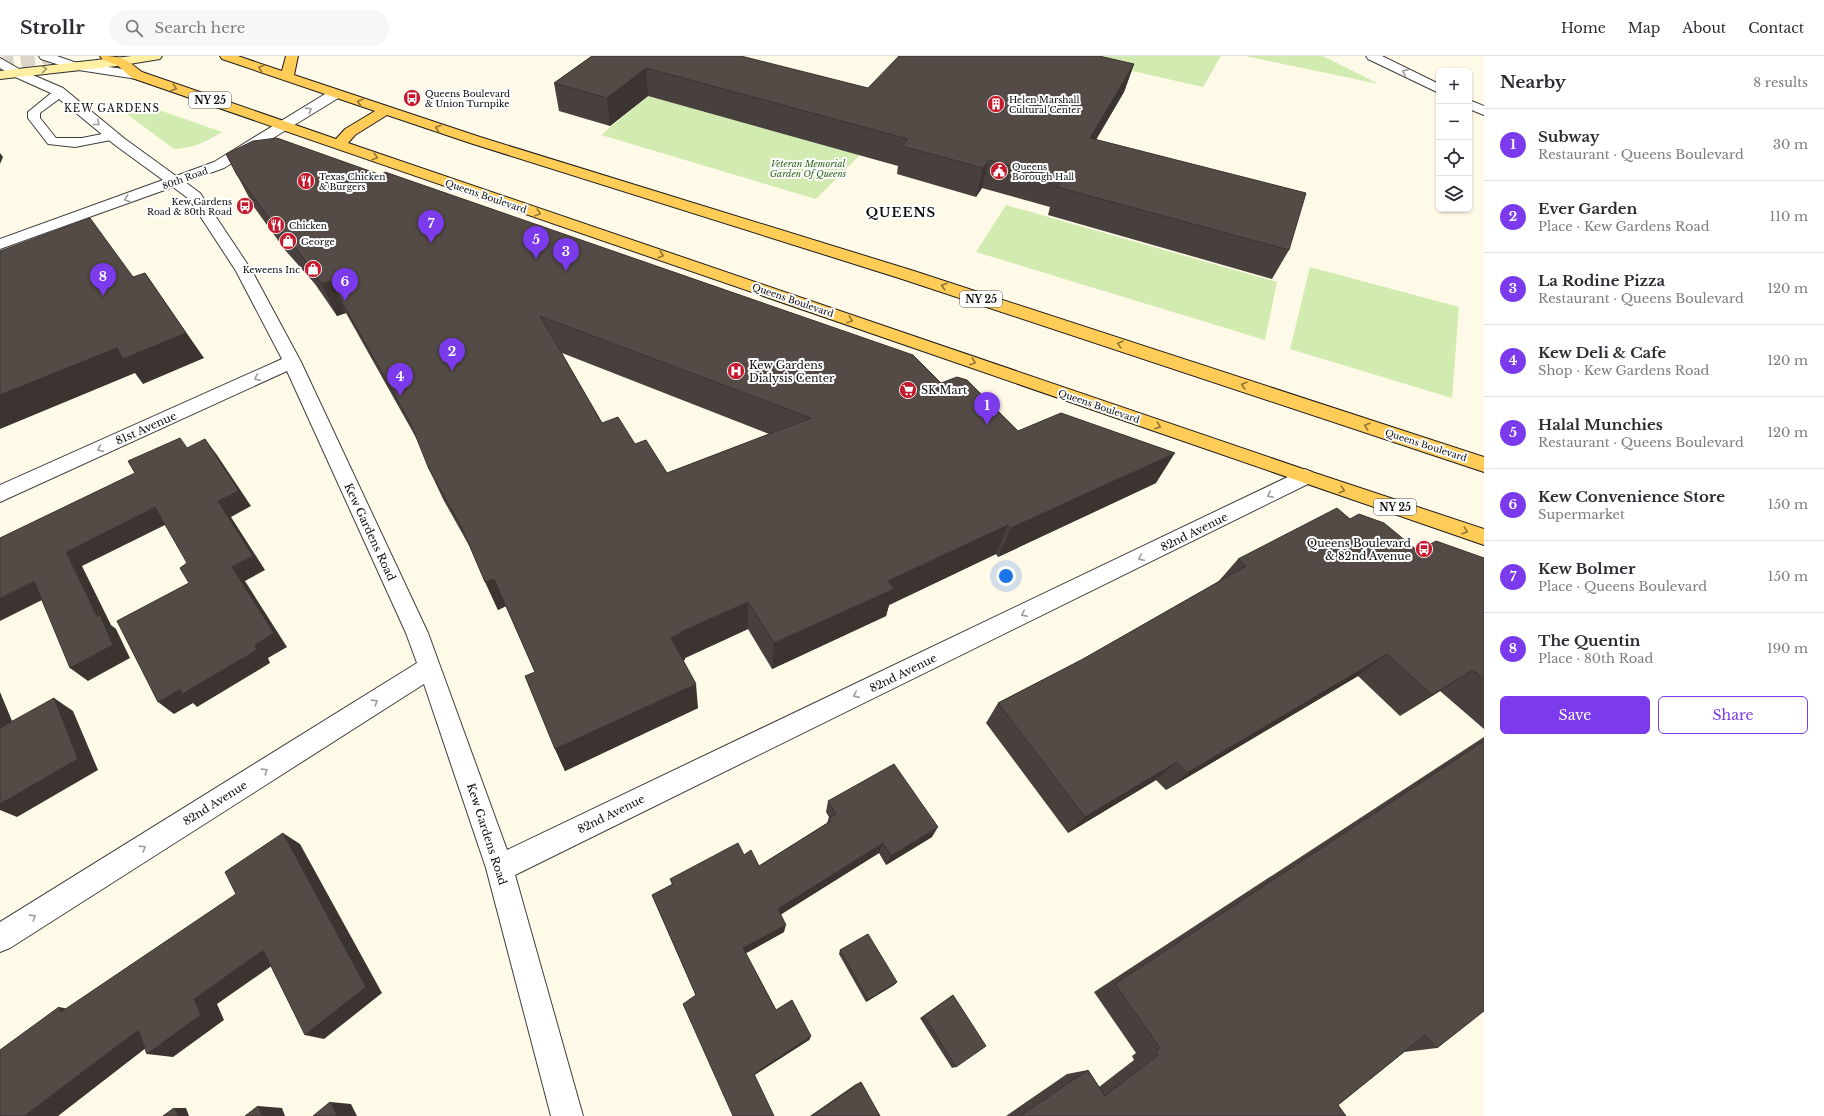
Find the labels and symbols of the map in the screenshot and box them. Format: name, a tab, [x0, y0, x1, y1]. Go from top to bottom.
one-way arrow	[257, 64, 264, 72]
one-way arrow	[41, 65, 48, 74]
one-way arrow	[1402, 70, 1410, 77]
one-way arrow	[170, 83, 177, 92]
bus stop icon: Queens Boulevard & Union Turnpike	[402, 88, 422, 108]
place label: Queens Boulevard & Union Turnpike	[425, 88, 510, 109]
road number: NY 25	[189, 92, 231, 108]
building icon: Helen Marshall Cultural Center	[986, 94, 1006, 114]
place label: Helen Marshall Cultural Center	[1009, 94, 1082, 115]
one-way arrow	[357, 98, 364, 107]
district label: KEW GARDENS	[64, 102, 160, 115]
one-way arrow	[305, 107, 312, 115]
one-way arrow	[92, 119, 99, 126]
one-way arrow	[435, 124, 442, 133]
one-way arrow	[371, 153, 378, 161]
park label: Veteran Memorial Garden Of Queens	[770, 158, 847, 179]
public building icon: Queens Borough Hall	[989, 161, 1009, 181]
place label: Queens Borough Hall	[1012, 161, 1074, 182]
street label: 80th Road	[161, 165, 209, 191]
restaurant icon: Texas Chicken & Burgers	[296, 171, 316, 191]
place label: Texas Chicken & Burgers	[319, 171, 385, 192]
street label: Queens Boulevard	[444, 177, 528, 215]
one-way arrow	[123, 194, 130, 203]
place label: Kew Gardens Road & 80th Road	[147, 196, 232, 217]
bus stop icon: Kew Gardens Road & 80th Road	[235, 196, 255, 216]
district label: QUEENS	[866, 204, 936, 221]
one-way arrow	[534, 208, 541, 217]
pin: 7	[418, 210, 444, 243]
restaurant icon: Chicken	[266, 215, 286, 235]
place label: Chicken	[289, 220, 327, 231]
pin: 5	[523, 226, 549, 259]
shop icon: George	[278, 231, 298, 251]
place label: George	[301, 236, 335, 247]
pin: 3	[553, 238, 579, 271]
one-way arrow	[657, 250, 664, 259]
shop icon: Keweens Inc	[303, 259, 323, 279]
pin: 8	[90, 263, 116, 296]
place label: Keweens Inc	[243, 264, 300, 275]
pin: 6	[332, 268, 358, 301]
street label: Queens Boulevard	[751, 281, 835, 319]
one-way arrow	[940, 283, 947, 291]
road number: NY 25	[960, 291, 1002, 307]
one-way arrow	[847, 315, 854, 323]
pin: 2	[439, 338, 465, 371]
one-way arrow	[1117, 341, 1124, 349]
one-way arrow	[969, 357, 976, 366]
place label: Kew Gardens Dialysis Center	[749, 358, 835, 385]
hospital icon: Kew Gardens Dialysis Center	[726, 361, 746, 381]
pin: 4	[387, 363, 413, 396]
one-way arrow	[253, 373, 261, 381]
supermarket icon: SK Mart	[898, 380, 918, 400]
one-way arrow	[1240, 382, 1247, 390]
place label: SK Mart	[921, 383, 968, 397]
street label: Queens Boulevard	[1057, 387, 1141, 425]
pin: 1	[974, 392, 1000, 425]
street label: 81st Avenue	[113, 408, 179, 448]
one-way arrow	[1154, 422, 1161, 430]
one-way arrow	[1364, 422, 1371, 431]
street label: Queens Boulevard	[1384, 427, 1468, 463]
one-way arrow	[97, 444, 104, 452]
street label: Kew Gardens Road	[341, 481, 399, 584]
one-way arrow	[1338, 485, 1345, 493]
one-way arrow	[1267, 490, 1274, 498]
road number: NY 25	[1374, 499, 1416, 515]
street label: 82nd Avenue	[1158, 510, 1230, 554]
one-way arrow	[1462, 526, 1469, 535]
place label: Queens Boulevard & 82nd Avenue	[1307, 536, 1412, 563]
bus stop icon: Queens Boulevard & 82nd Avenue	[1414, 539, 1434, 559]
one-way arrow	[1137, 553, 1145, 561]
your location	[996, 566, 1016, 586]
one-way arrow	[1020, 610, 1028, 617]
street label: 82nd Avenue	[867, 651, 939, 695]
one-way arrow	[853, 691, 861, 698]
one-way arrow	[371, 699, 378, 707]
one-way arrow	[261, 768, 268, 776]
street label: 82nd Avenue	[180, 778, 250, 828]
street label: Kew Gardens Road	[464, 781, 510, 887]
street label: 82nd Avenue	[575, 792, 647, 836]
one-way arrow	[139, 845, 146, 853]
one-way arrow	[29, 914, 36, 922]

